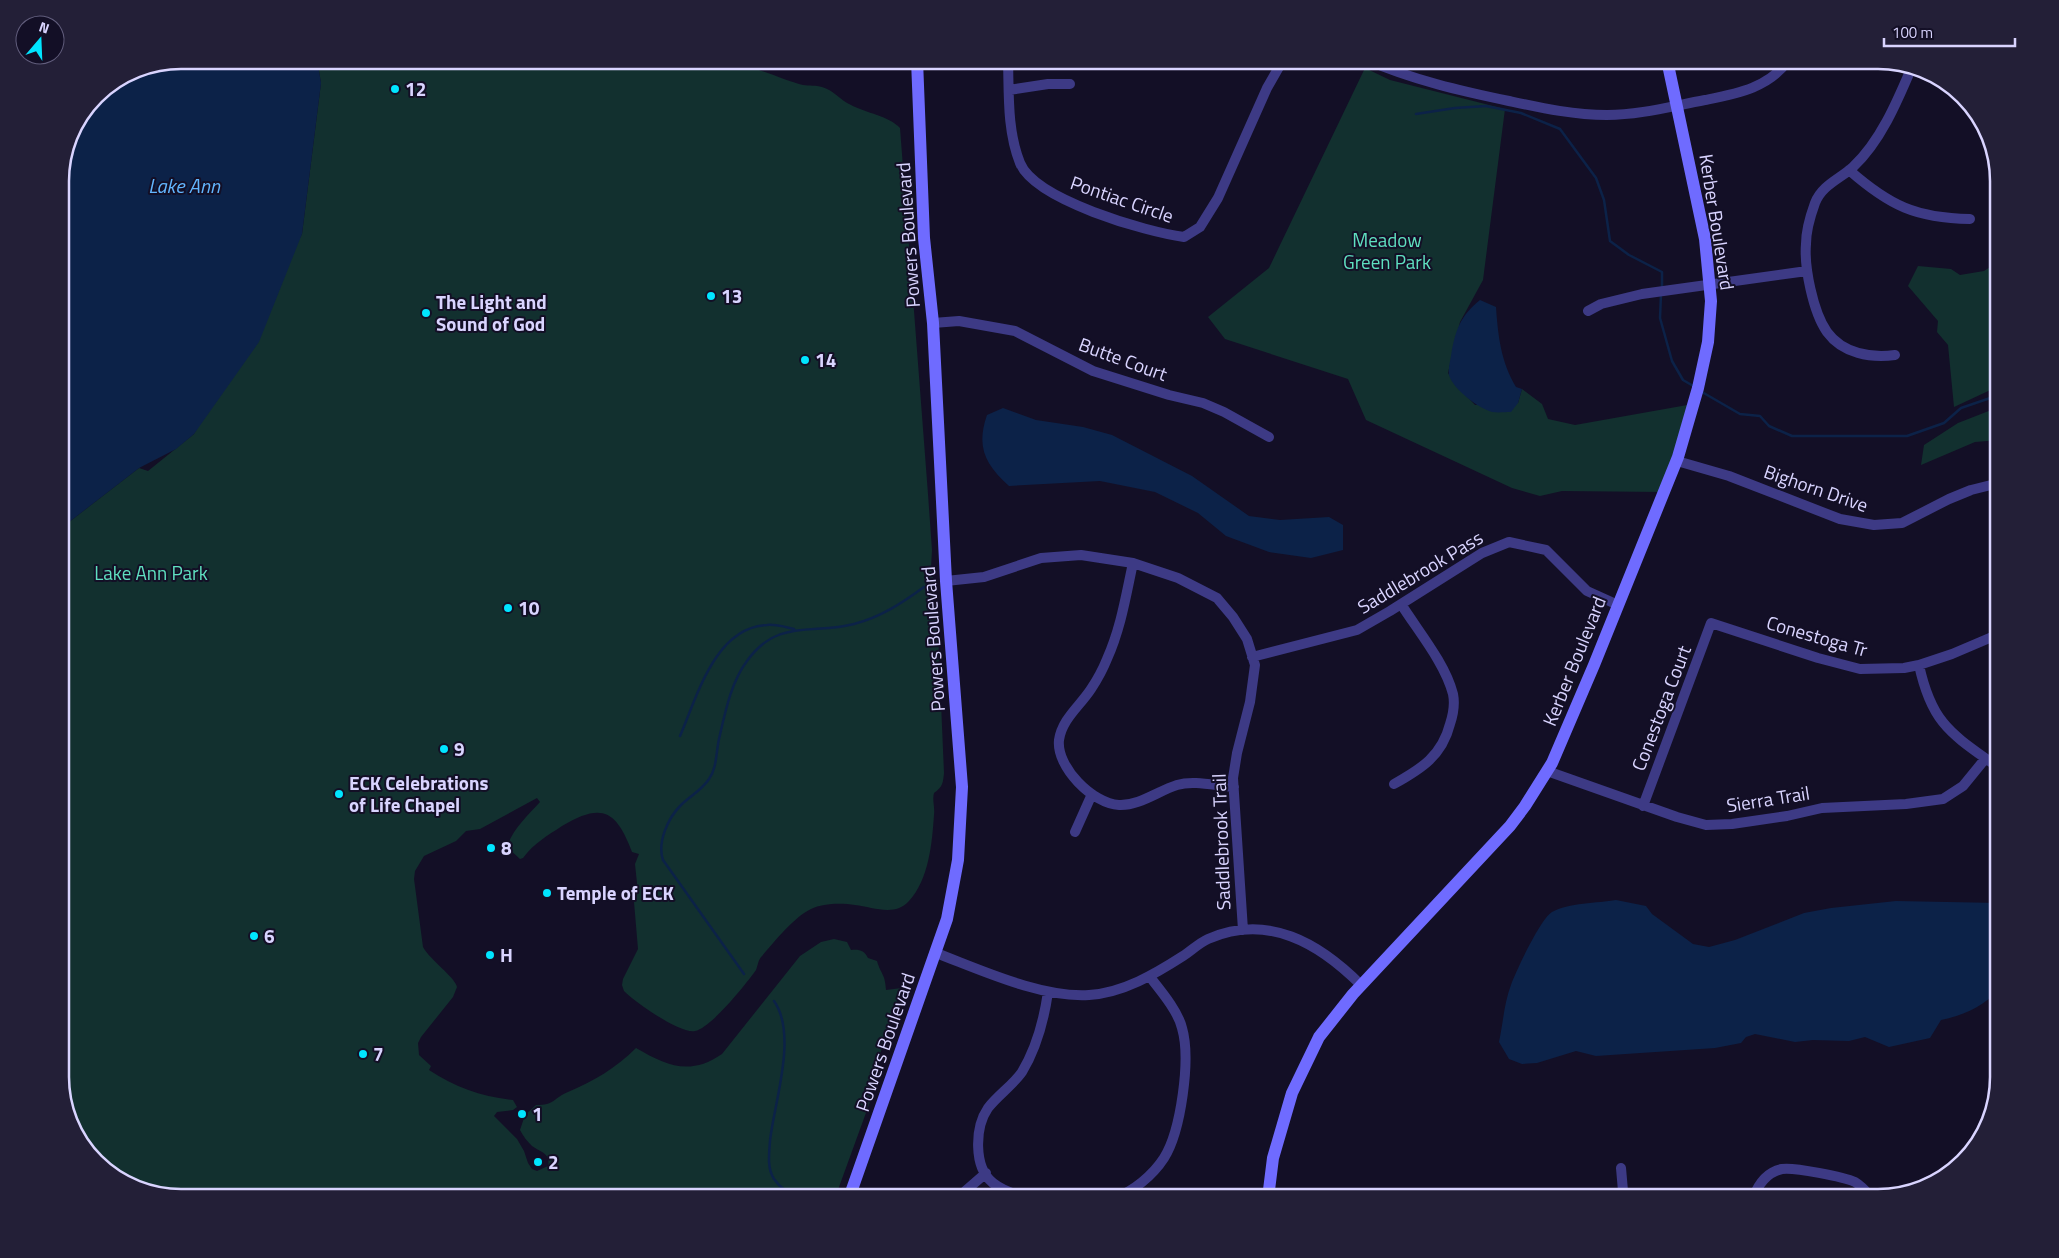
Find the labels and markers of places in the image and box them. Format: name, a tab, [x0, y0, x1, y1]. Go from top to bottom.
place label: 12	[405, 74, 426, 103]
marker: 12	[389, 83, 401, 95]
place label: 13	[721, 281, 742, 310]
place label: The Light and Sound of God	[436, 287, 547, 338]
marker: 13	[705, 290, 717, 302]
marker: The Light and Sound of God	[420, 307, 432, 319]
place label: 14	[815, 345, 836, 374]
marker: 14	[799, 354, 811, 366]
place label: 10	[518, 593, 540, 622]
marker: 10	[502, 602, 514, 614]
place label: 9	[454, 734, 465, 763]
marker: 9	[438, 743, 450, 755]
place label: ECK Celebrations of Life Chapel	[349, 768, 488, 819]
marker: ECK Celebrations of Life Chapel	[333, 788, 345, 800]
place label: 8	[501, 833, 512, 862]
marker: 8	[485, 842, 497, 854]
place label: Temple of ECK	[557, 878, 674, 907]
marker: Temple of ECK	[541, 887, 553, 899]
place label: 6	[264, 921, 275, 950]
marker: 6	[248, 930, 260, 942]
place label: H	[500, 940, 513, 969]
marker: H	[484, 949, 496, 961]
place label: 7	[373, 1039, 384, 1068]
marker: 7	[357, 1048, 369, 1060]
place label: 1	[532, 1099, 543, 1128]
marker: 1	[516, 1108, 528, 1120]
place label: 2	[548, 1147, 559, 1176]
marker: 2	[532, 1156, 544, 1168]

